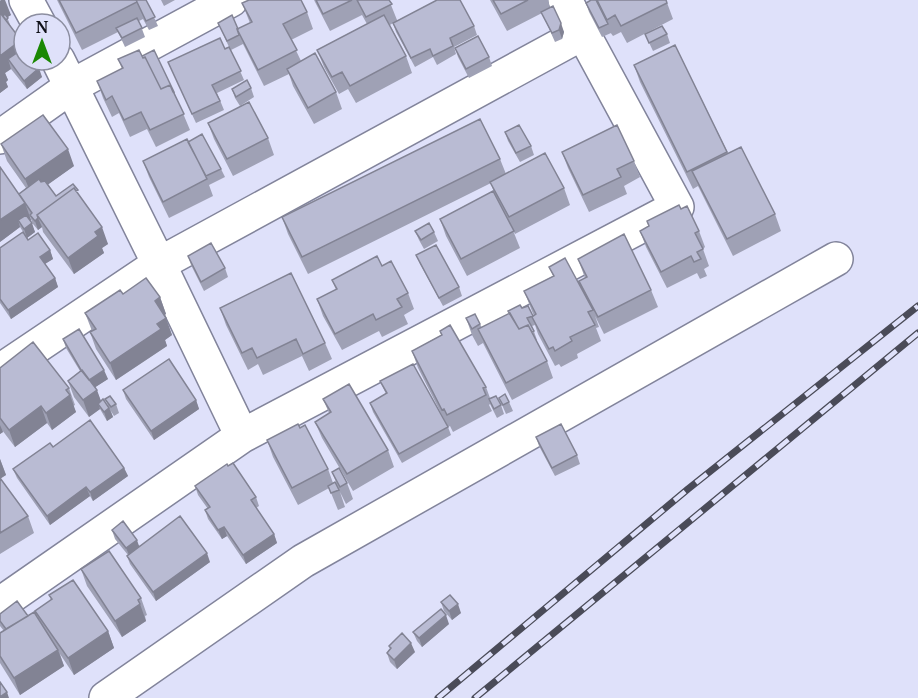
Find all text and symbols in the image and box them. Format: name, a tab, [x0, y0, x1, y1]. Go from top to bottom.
north arrow	[12, 12, 72, 72]
text: N	[36, 16, 49, 38]

